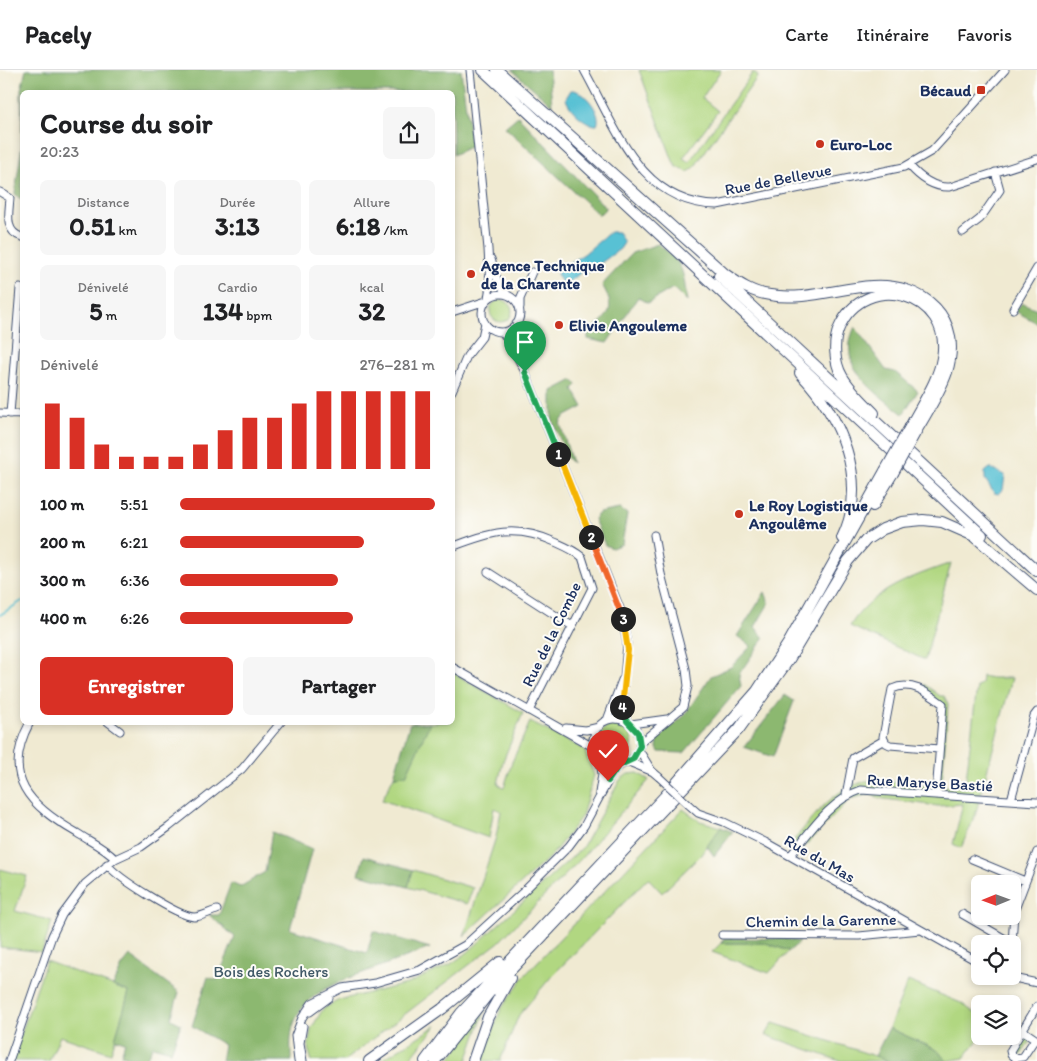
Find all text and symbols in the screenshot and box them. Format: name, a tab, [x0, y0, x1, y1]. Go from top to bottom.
text: Pacely	[25, 20, 91, 49]
text: Carte	[785, 24, 829, 46]
text: Itinéraire	[857, 24, 929, 46]
text: Favoris	[957, 24, 1012, 46]
place label: Bécaud	[920, 81, 971, 100]
marker: Bécaud	[975, 84, 987, 96]
text: Course du soir	[40, 106, 212, 140]
button: share	[383, 107, 435, 159]
place label: Euro-Loc	[830, 135, 893, 154]
marker: Euro-Loc	[814, 138, 826, 150]
text: 20:23	[40, 142, 79, 161]
street label: Rue de Bellevue	[723, 160, 833, 199]
text: Distance	[77, 194, 129, 211]
text: Durée	[220, 194, 255, 211]
text: Allure	[353, 194, 390, 211]
text: 0.51	[69, 211, 115, 241]
text: 3:13	[215, 211, 260, 241]
text: 6:18	[336, 211, 380, 241]
text: km	[115, 222, 137, 239]
text: /km	[380, 222, 408, 239]
place label: Agence Technique de la Charente	[480, 256, 605, 293]
marker: Agence Technique de la Charente	[465, 268, 477, 280]
text: Dénivelé	[78, 279, 129, 296]
text: Cardio	[217, 279, 258, 296]
text: kcal	[359, 279, 384, 296]
text: 5	[89, 296, 102, 326]
text: 134	[203, 296, 243, 326]
text: 32	[358, 296, 385, 326]
text: m	[102, 307, 117, 324]
text: bpm	[243, 307, 272, 324]
place label: Elivie Angouleme	[569, 316, 687, 336]
marker: Elivie Angouleme	[553, 319, 565, 331]
pin	[504, 321, 546, 372]
icon: arrive	[511, 328, 539, 356]
text: Dénivelé	[40, 355, 99, 374]
text: 276–281 m	[360, 355, 435, 374]
pin: 1	[546, 442, 570, 466]
text: 1	[555, 446, 562, 463]
text: 100 m	[40, 495, 84, 514]
text: 5:51	[120, 495, 148, 514]
place label: Le Roy Logistique Angoulême	[748, 496, 868, 534]
marker: Le Roy Logistique Angoulême	[733, 508, 745, 520]
pin: 2	[578, 524, 604, 550]
text: 2	[588, 529, 595, 546]
text: 200 m	[40, 533, 85, 552]
text: 6:21	[120, 533, 148, 552]
text: 300 m	[40, 571, 86, 590]
text: 6:36	[120, 571, 150, 590]
street label: Rue de la Combe	[518, 578, 585, 690]
pin: 3	[610, 606, 636, 632]
text: 400 m	[40, 609, 86, 628]
text: 6:26	[120, 609, 149, 628]
text: 3	[620, 611, 627, 628]
button: Enregistrer	[40, 657, 233, 715]
button: Partager	[243, 657, 435, 715]
pin: 4	[610, 694, 634, 720]
text: 4	[618, 699, 627, 716]
pin	[587, 730, 629, 781]
icon: check	[594, 737, 622, 765]
street label: Rue Maryse Bastié	[866, 770, 994, 795]
street label: Rue du Mas	[781, 830, 859, 886]
north arrow	[971, 875, 1021, 925]
map controls	[971, 875, 1021, 1045]
street label: Chemin de la Garenne	[745, 910, 897, 931]
button: locate	[971, 935, 1021, 985]
park label: Bois des Rochers	[214, 962, 328, 981]
button: layers	[971, 995, 1021, 1045]

